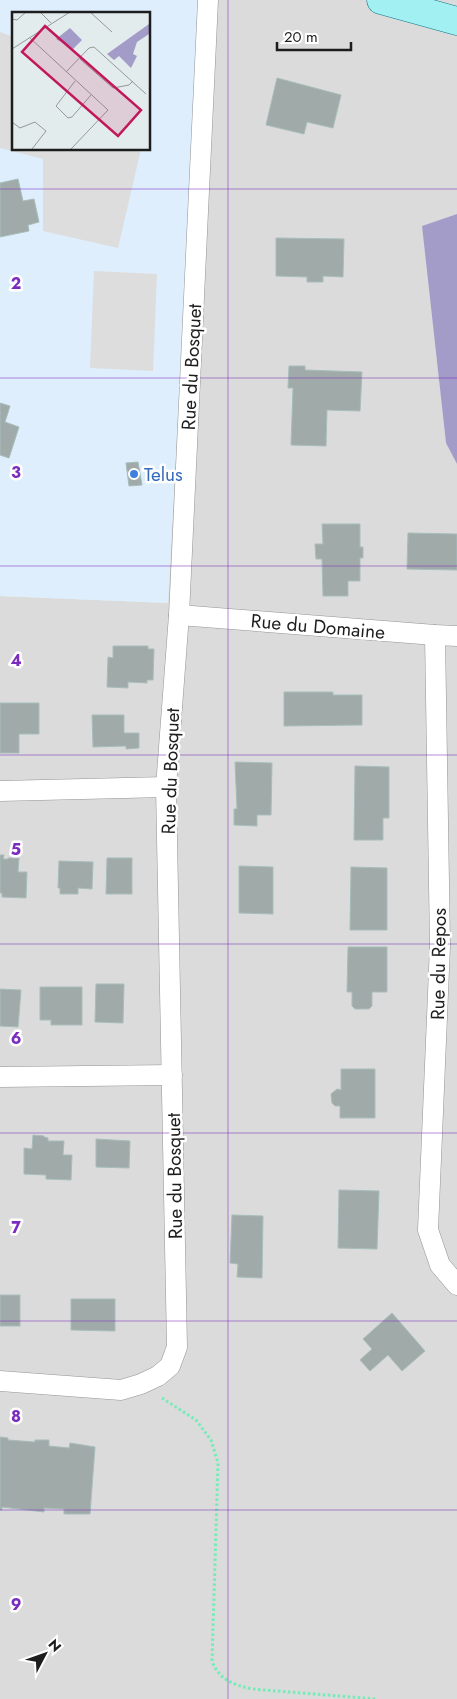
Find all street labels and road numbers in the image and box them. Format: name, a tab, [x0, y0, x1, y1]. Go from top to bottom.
street label: Rue du Bosquet	[175, 303, 208, 431]
street label: Rue du Domaine	[250, 607, 386, 646]
street label: Rue du Bosquet	[155, 707, 186, 835]
street label: Rue du Repos	[424, 908, 453, 1020]
street label: Rue du Bosquet	[160, 1112, 189, 1239]

